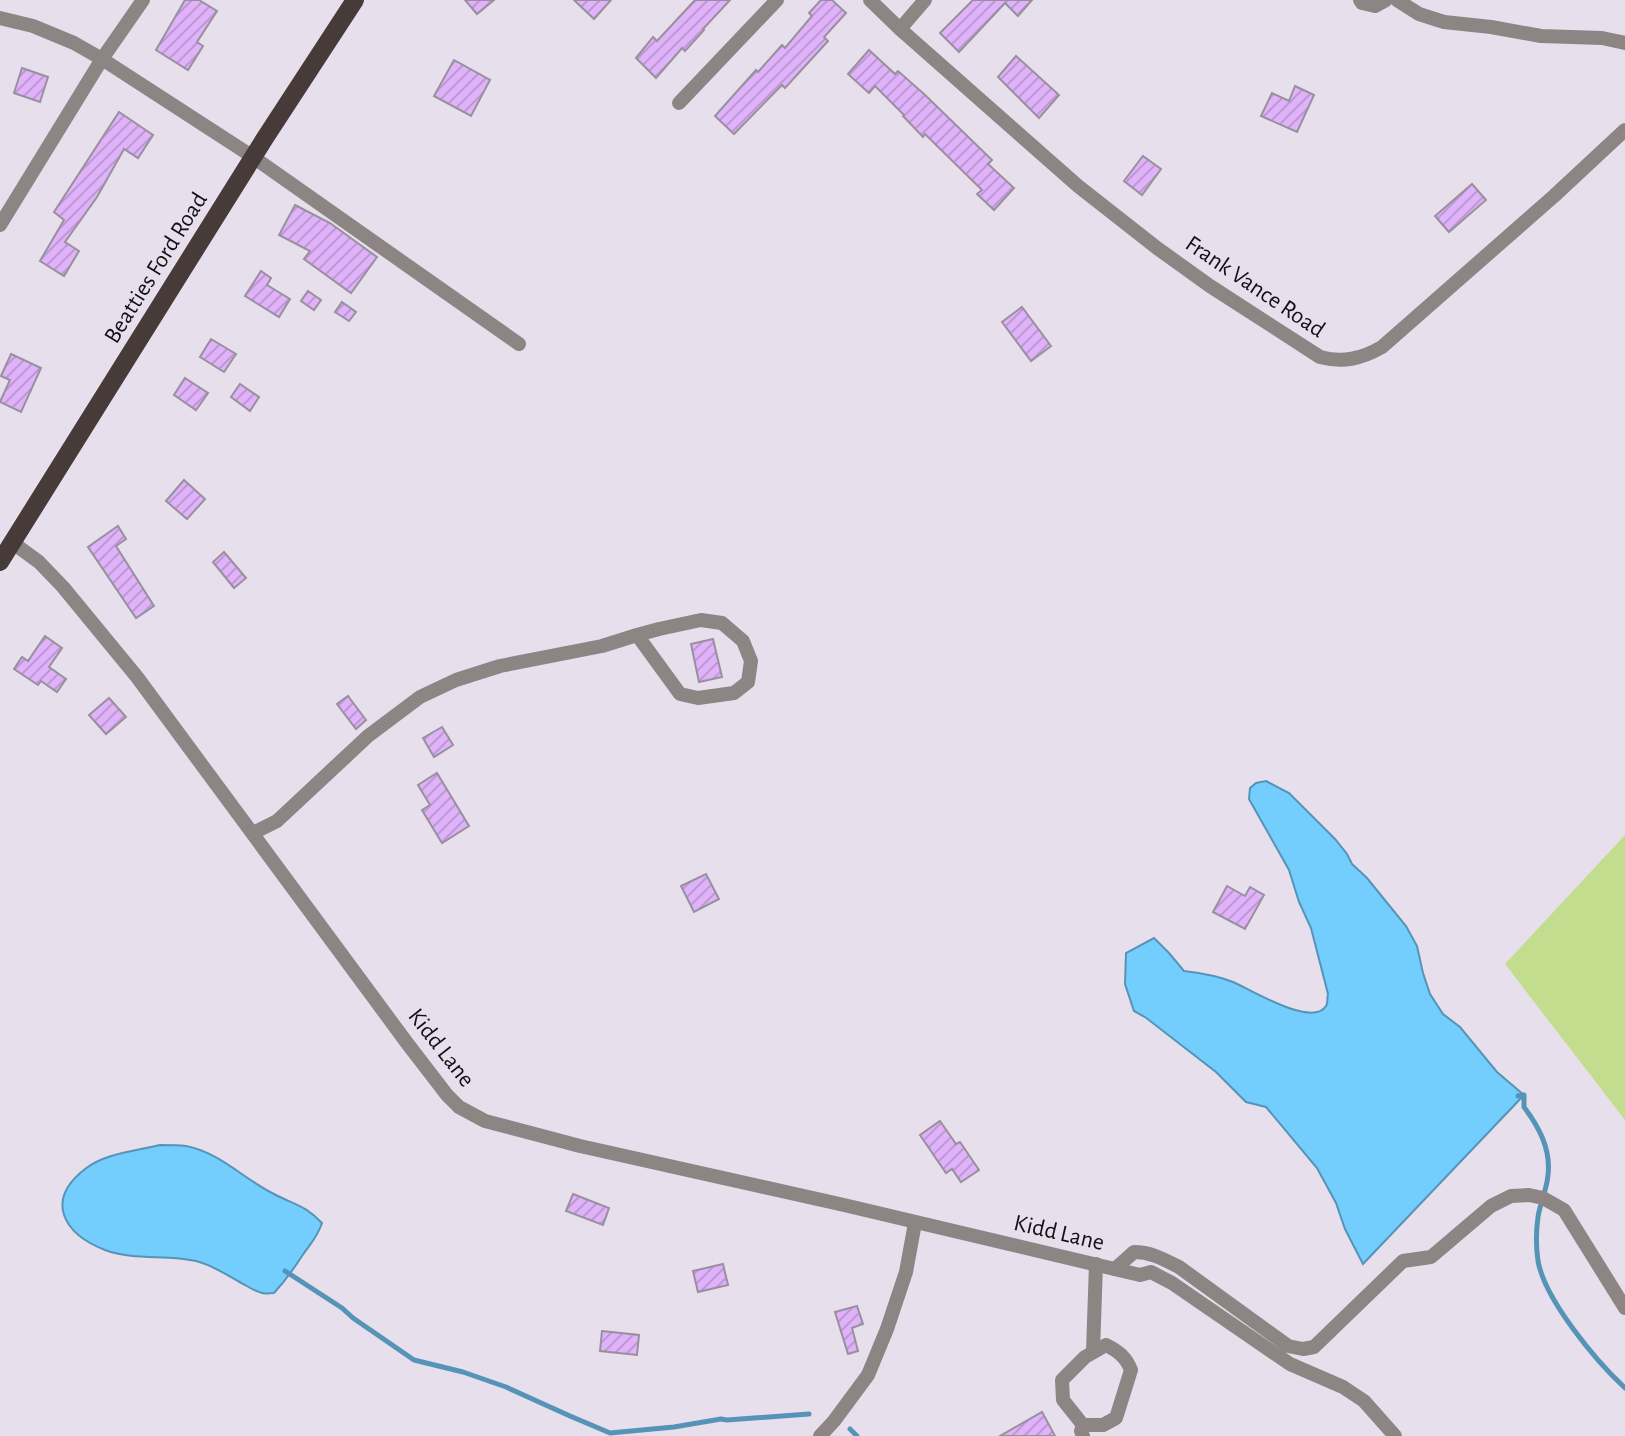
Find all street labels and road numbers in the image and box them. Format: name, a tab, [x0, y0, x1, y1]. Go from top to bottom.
street label: Beatties Ford Road	[100, 188, 212, 348]
street label: Frank Vance Road	[1181, 232, 1329, 342]
street label: Kidd Lane	[403, 1004, 479, 1092]
street label: Kidd Lane	[1011, 1211, 1107, 1255]

